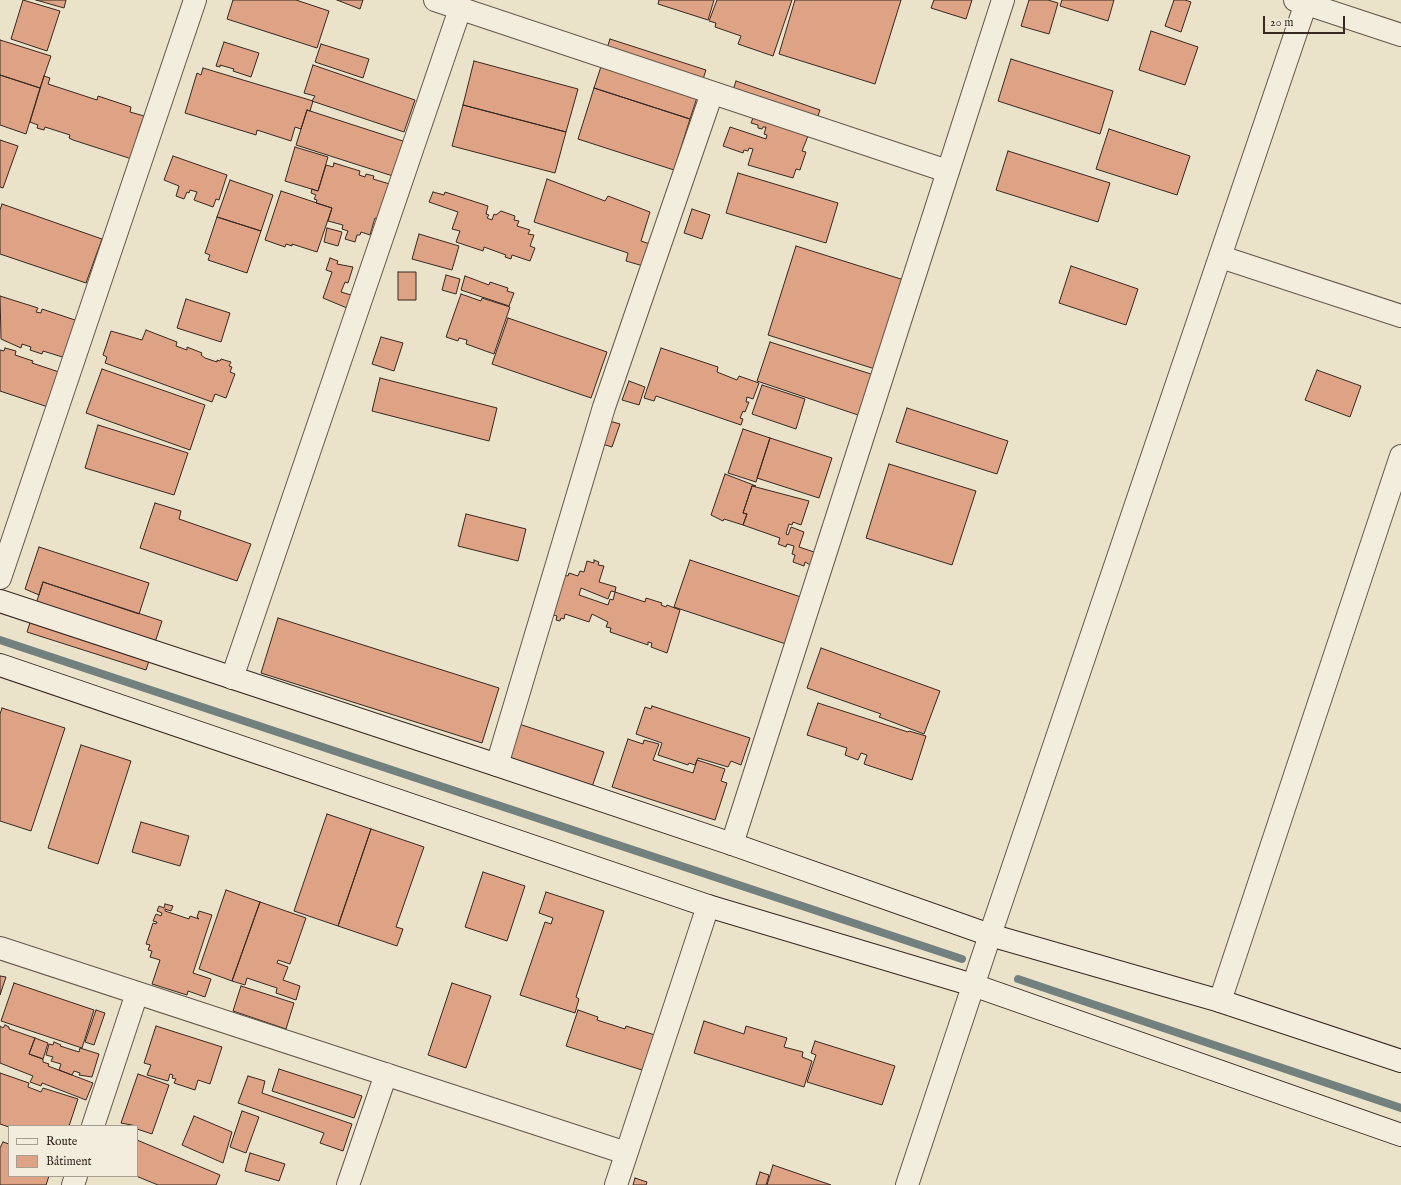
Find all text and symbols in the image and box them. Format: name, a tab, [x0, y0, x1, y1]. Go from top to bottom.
scale bar	[1265, 8, 1347, 34]
text: 20 m	[1270, 15, 1293, 30]
legend	[8, 1125, 138, 1177]
text: Route	[46, 1134, 77, 1149]
text: Bâtiment	[46, 1154, 92, 1169]

